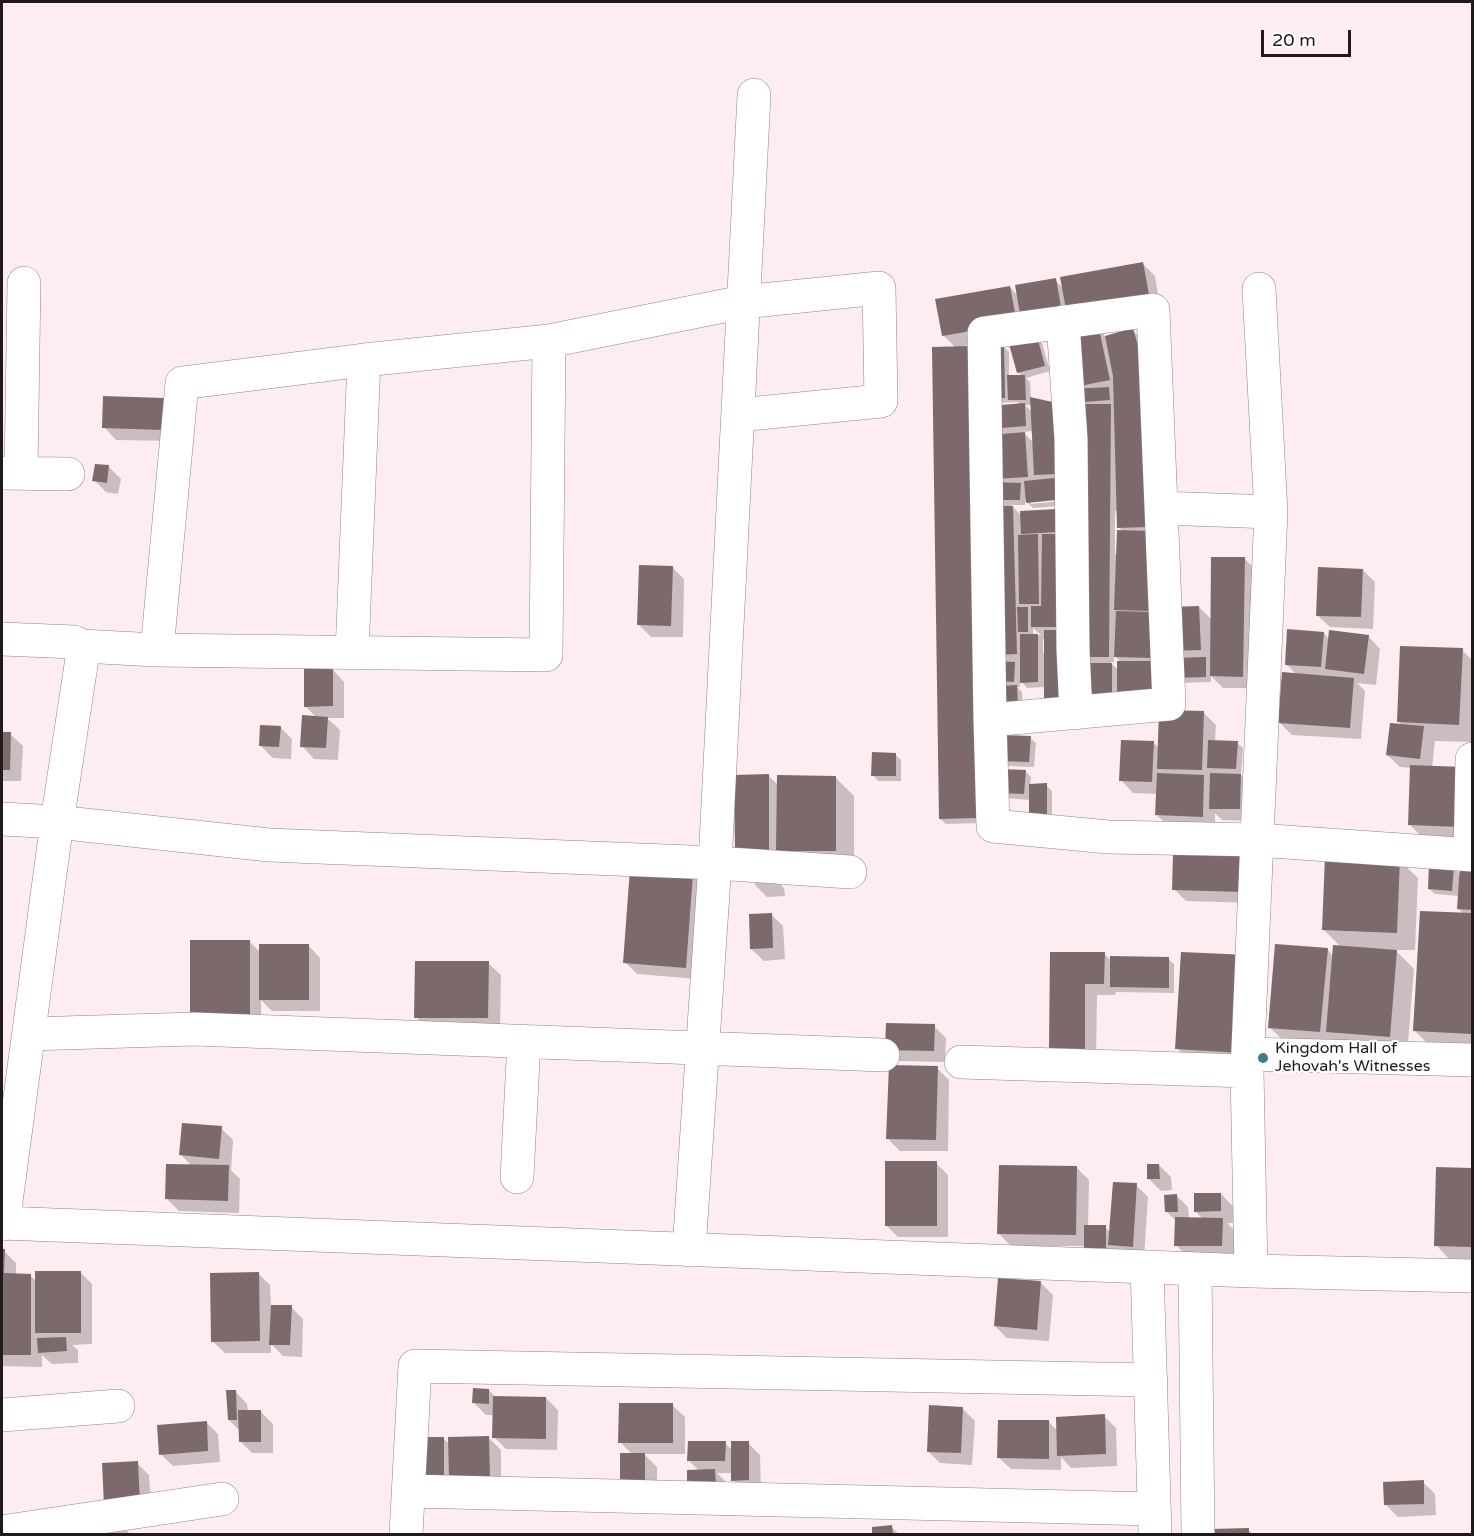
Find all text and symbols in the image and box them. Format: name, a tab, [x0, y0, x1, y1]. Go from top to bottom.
scale bar	[1264, 18, 1354, 56]
text: 20 m	[1272, 29, 1316, 51]
place label: Kingdom Hall of Jehovah's Witnesses	[1275, 1039, 1430, 1077]
marker: Kingdom Hall of Jehovah's Witnesses	[1256, 1051, 1270, 1065]

